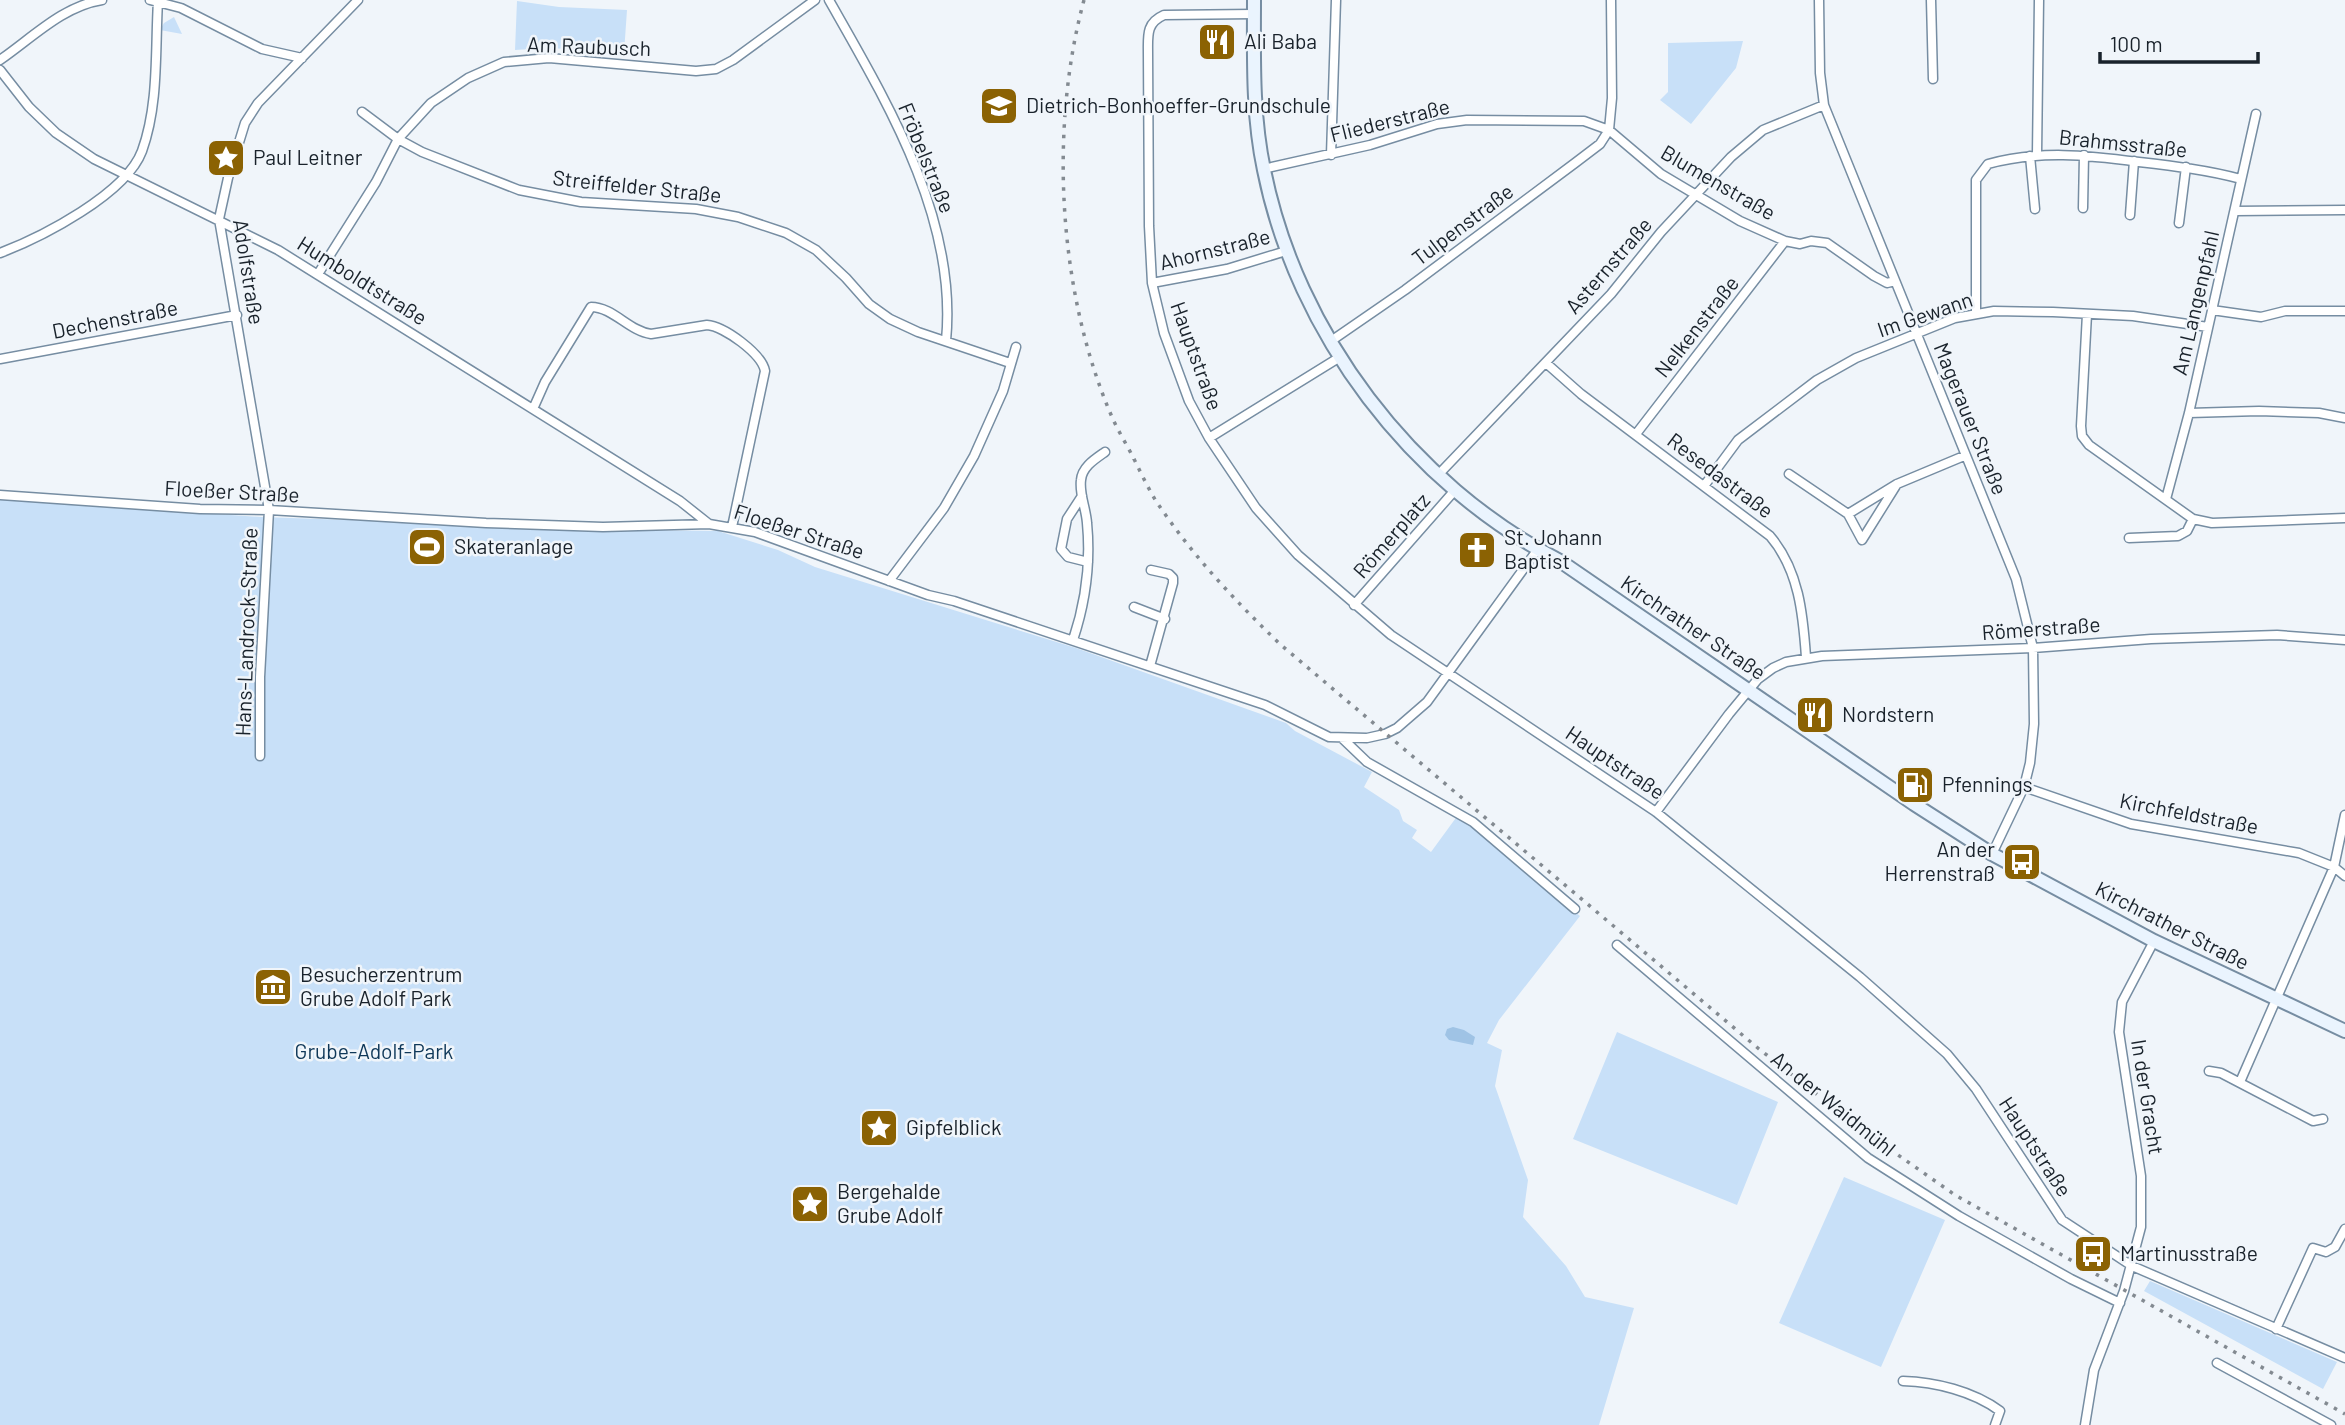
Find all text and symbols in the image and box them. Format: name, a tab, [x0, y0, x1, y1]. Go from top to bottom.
restaurant icon: Ali Baba	[1196, 21, 1238, 63]
scale bar	[2100, 21, 2258, 65]
place label: Ali Baba	[1244, 28, 1317, 53]
street label: Am Raubusch	[527, 31, 652, 60]
text: 100 m	[2110, 31, 2163, 56]
school or university icon: Dietrich-Bonhoeffer-Grundschule	[978, 85, 1020, 127]
place label: Dietrich-Bonhoeffer-Grundschule	[1026, 92, 1331, 117]
street label: Fliederstraße	[1327, 93, 1452, 146]
street label: Fröbelstraße	[894, 99, 961, 216]
street label: Brahmsstraße	[2058, 123, 2189, 162]
place icon: Paul Leitner	[205, 137, 247, 179]
street label: Blumenstraße	[1657, 139, 1780, 225]
place label: Paul Leitner	[253, 144, 363, 169]
street label: Streiffelder Straße	[552, 164, 723, 207]
street label: Tulpenstraße	[1407, 178, 1518, 270]
street label: Asternstraße	[1559, 212, 1656, 318]
street label: Adolfstraße	[229, 217, 270, 326]
street label: Ahornstraße	[1157, 223, 1273, 274]
street label: Am Langenpfahl	[2166, 228, 2223, 377]
street label: Humboldtstraße	[293, 230, 432, 330]
street label: Nelkenstraße	[1648, 270, 1743, 382]
street label: Im Gewann	[1874, 286, 1975, 342]
street label: Dechenstraße	[50, 294, 180, 343]
street label: Hauptstraße	[1166, 298, 1229, 413]
street label: Magerauer Straße	[1929, 339, 2013, 498]
street label: Resedastraße	[1663, 427, 1779, 523]
street label: Floeßer Straße	[164, 474, 300, 507]
street label: Römerplatz	[1347, 488, 1434, 583]
street label: Floeßer Straße	[731, 498, 868, 563]
place label: St. Johann Baptist	[1504, 524, 1602, 573]
sports icon: Skateranlage	[406, 526, 448, 568]
street label: Hans-Landrock-Straße	[229, 527, 262, 737]
church icon: St. Johann Baptist	[1456, 529, 1498, 571]
place label: Skateranlage	[454, 533, 573, 558]
street label: Kirchrather Straße	[1617, 569, 1771, 684]
street label: Römerstraße	[1981, 611, 2101, 644]
restaurant icon: Nordstern	[1794, 694, 1836, 736]
place label: Nordstern	[1842, 701, 1934, 726]
street label: Hauptstraße	[1562, 720, 1670, 804]
fuel station icon: Pfennings	[1894, 764, 1936, 806]
place label: Pfennings	[1942, 771, 2033, 796]
street label: Kirchfeldstraße	[2118, 787, 2261, 838]
place label: An der Herrenstraß	[1885, 836, 1995, 885]
bus stop icon: An der Herrenstraß	[2001, 841, 2043, 883]
street label: Kirchrather Straße	[2092, 875, 2254, 974]
place label: Besucherzentrum Grube Adolf Park	[300, 961, 462, 1010]
museum icon: Besucherzentrum Grube Adolf Park	[252, 966, 294, 1008]
street label: In der Gracht	[2127, 1037, 2170, 1156]
park label: Grube-Adolf-Park	[295, 1038, 453, 1063]
street label: An der Waidmühl	[1767, 1045, 1901, 1161]
street label: Hauptstraße	[1995, 1092, 2078, 1201]
place icon: Gipfelblick	[858, 1107, 900, 1149]
place label: Gipfelblick	[906, 1114, 1001, 1139]
place label: Bergehalde Grube Adolf	[837, 1178, 943, 1227]
place icon: Bergehalde Grube Adolf	[789, 1183, 831, 1225]
bus stop icon: Martinusstraße	[2072, 1233, 2114, 1275]
place label: Martinusstraße	[2120, 1240, 2258, 1265]

